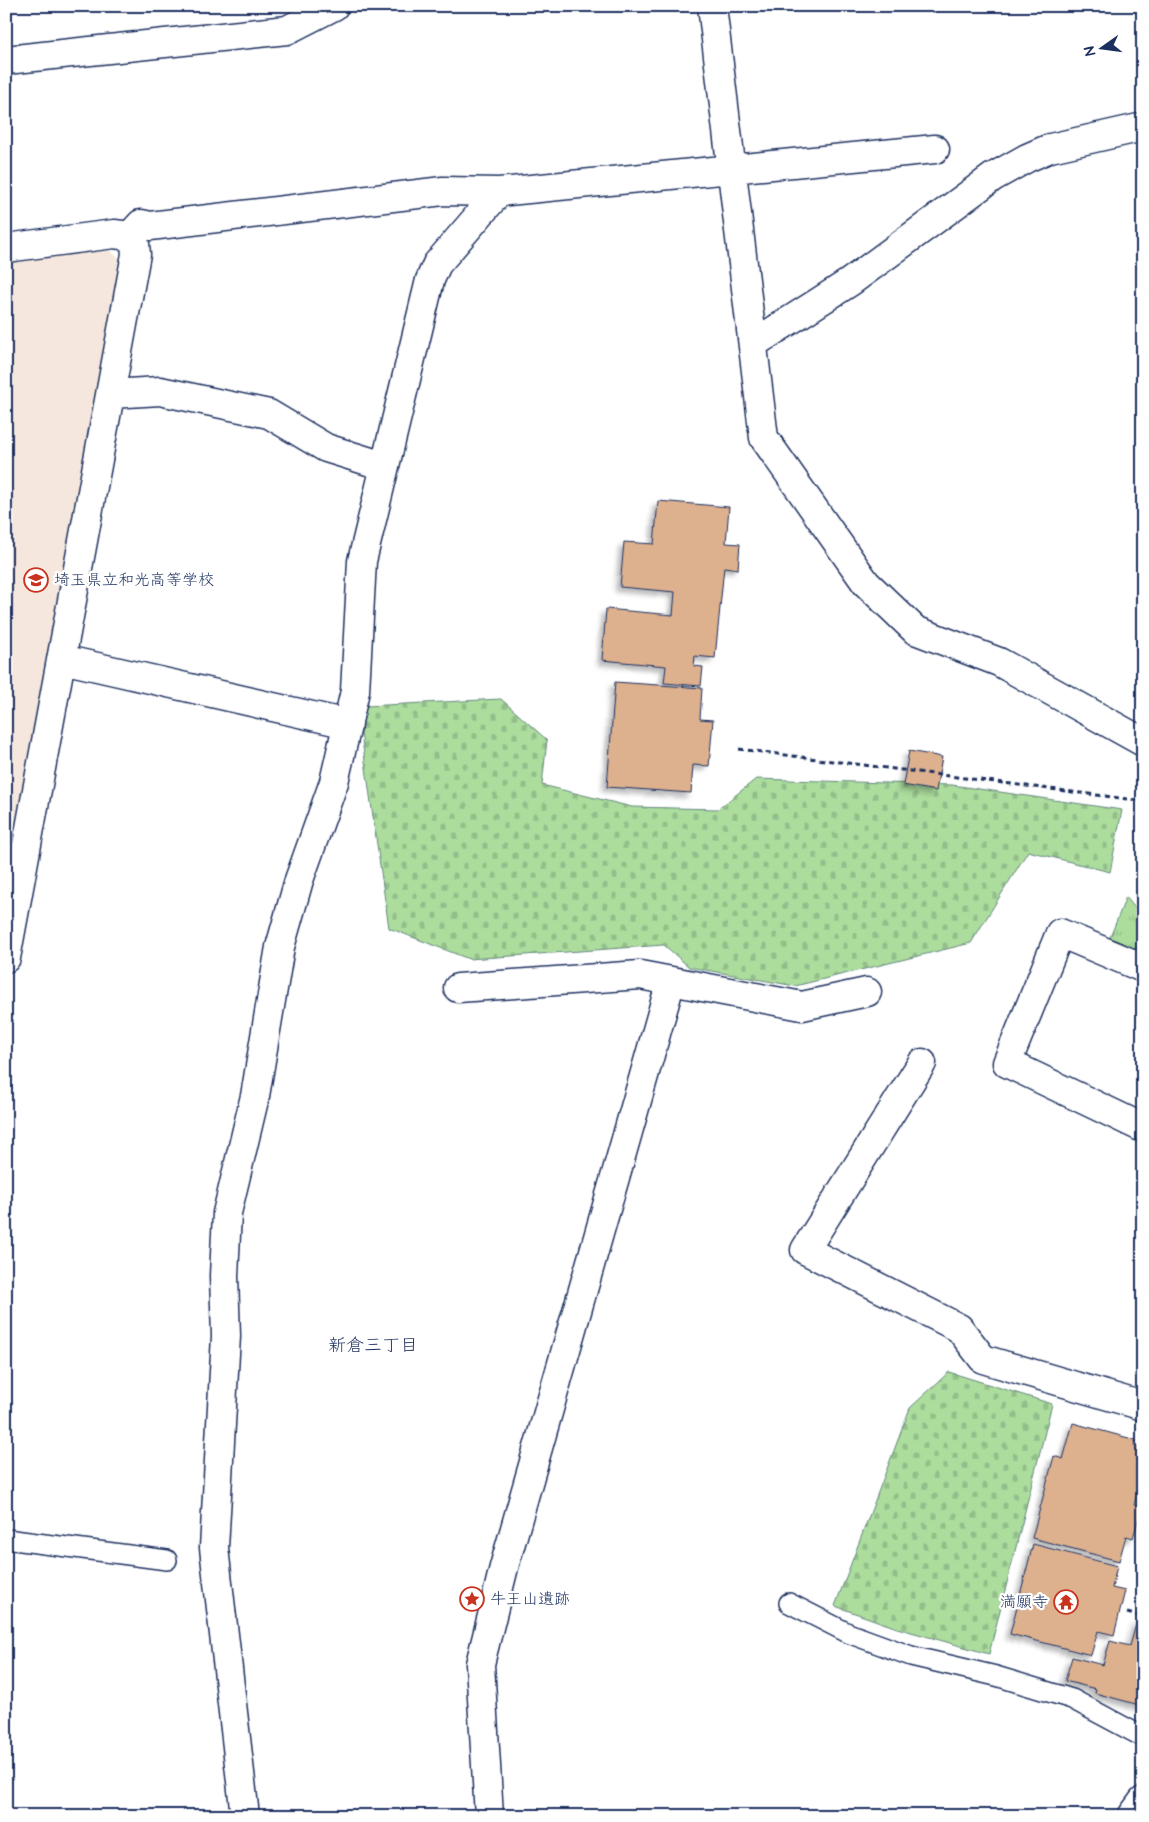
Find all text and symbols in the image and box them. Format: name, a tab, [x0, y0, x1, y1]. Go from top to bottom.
north arrow	[1076, 22, 1126, 72]
text: N	[1080, 44, 1101, 58]
school or university icon: 埼玉県立和光高等学校	[23, 567, 49, 593]
place label: 埼玉県立和光高等学校	[54, 569, 214, 591]
district label: 新倉三丁目	[328, 1333, 418, 1358]
place icon: 牛王山遺跡	[459, 1586, 485, 1612]
place label: 牛王山遺跡	[490, 1588, 570, 1610]
temple icon: 満願寺	[1053, 1589, 1079, 1615]
place label: 満願寺	[1000, 1591, 1048, 1613]

